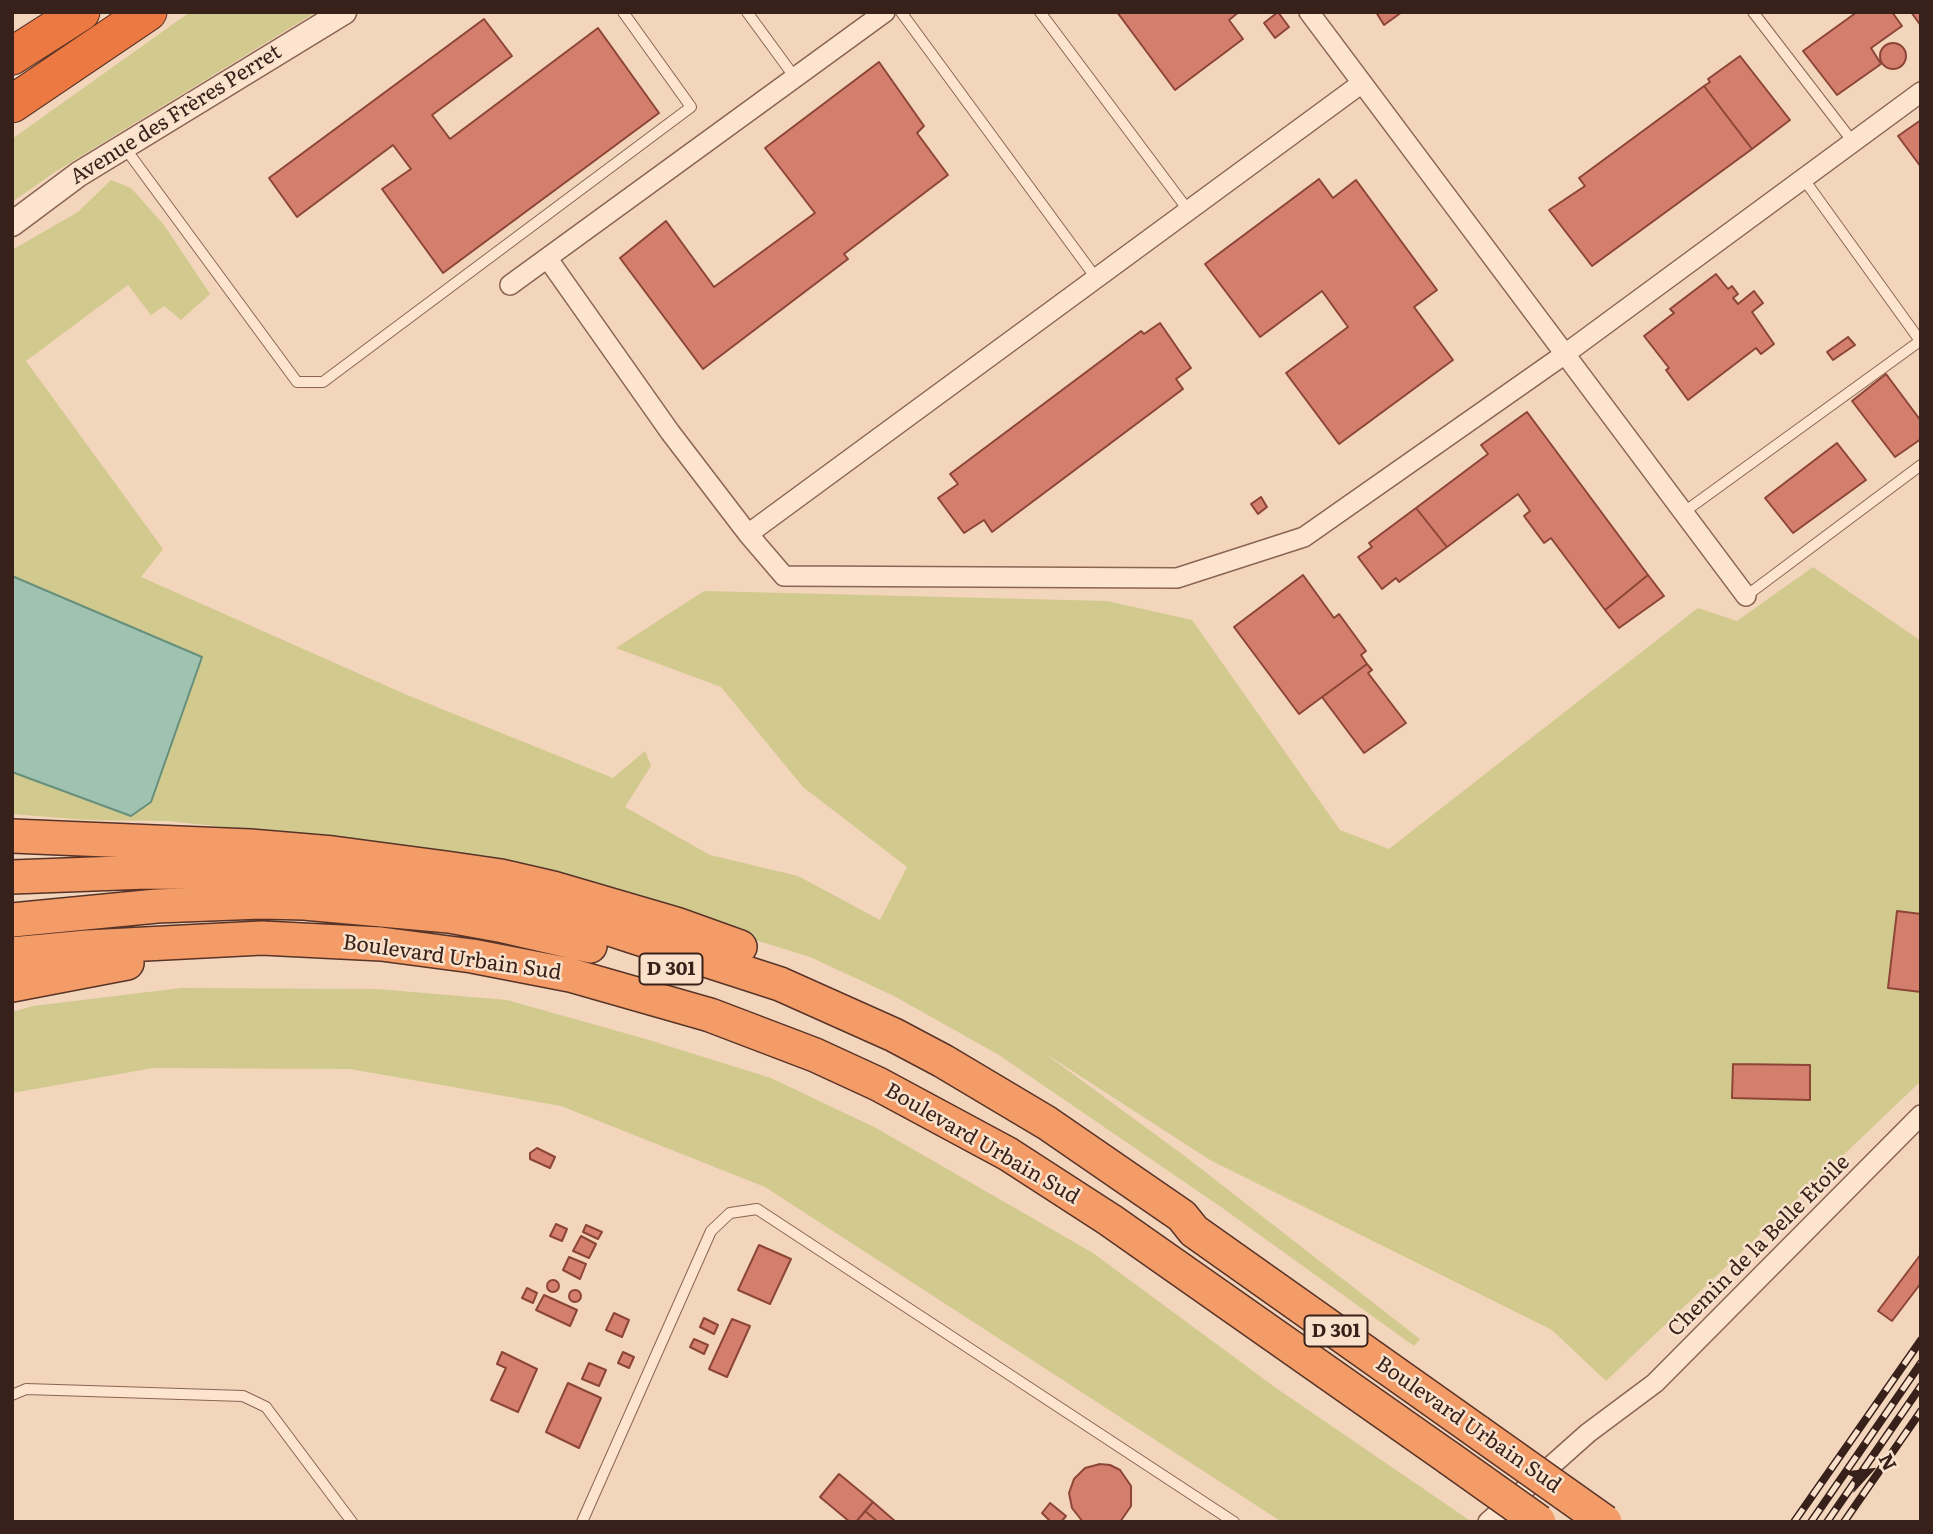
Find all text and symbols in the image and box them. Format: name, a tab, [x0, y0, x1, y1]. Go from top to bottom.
street label: Avenue des Frères Perret	[66, 40, 286, 190]
street label: Boulevard Urbain Sud	[341, 930, 563, 986]
road number: D 301	[640, 953, 702, 984]
street label: Boulevard Urbain Sud	[880, 1078, 1084, 1210]
street label: Chemin de la Belle Etoile	[1663, 1150, 1855, 1342]
road number: D 301	[1304, 1316, 1368, 1346]
street label: Boulevard Urbain Sud	[1370, 1351, 1566, 1499]
north arrow	[1835, 1436, 1905, 1506]
text: N	[1873, 1448, 1905, 1475]

